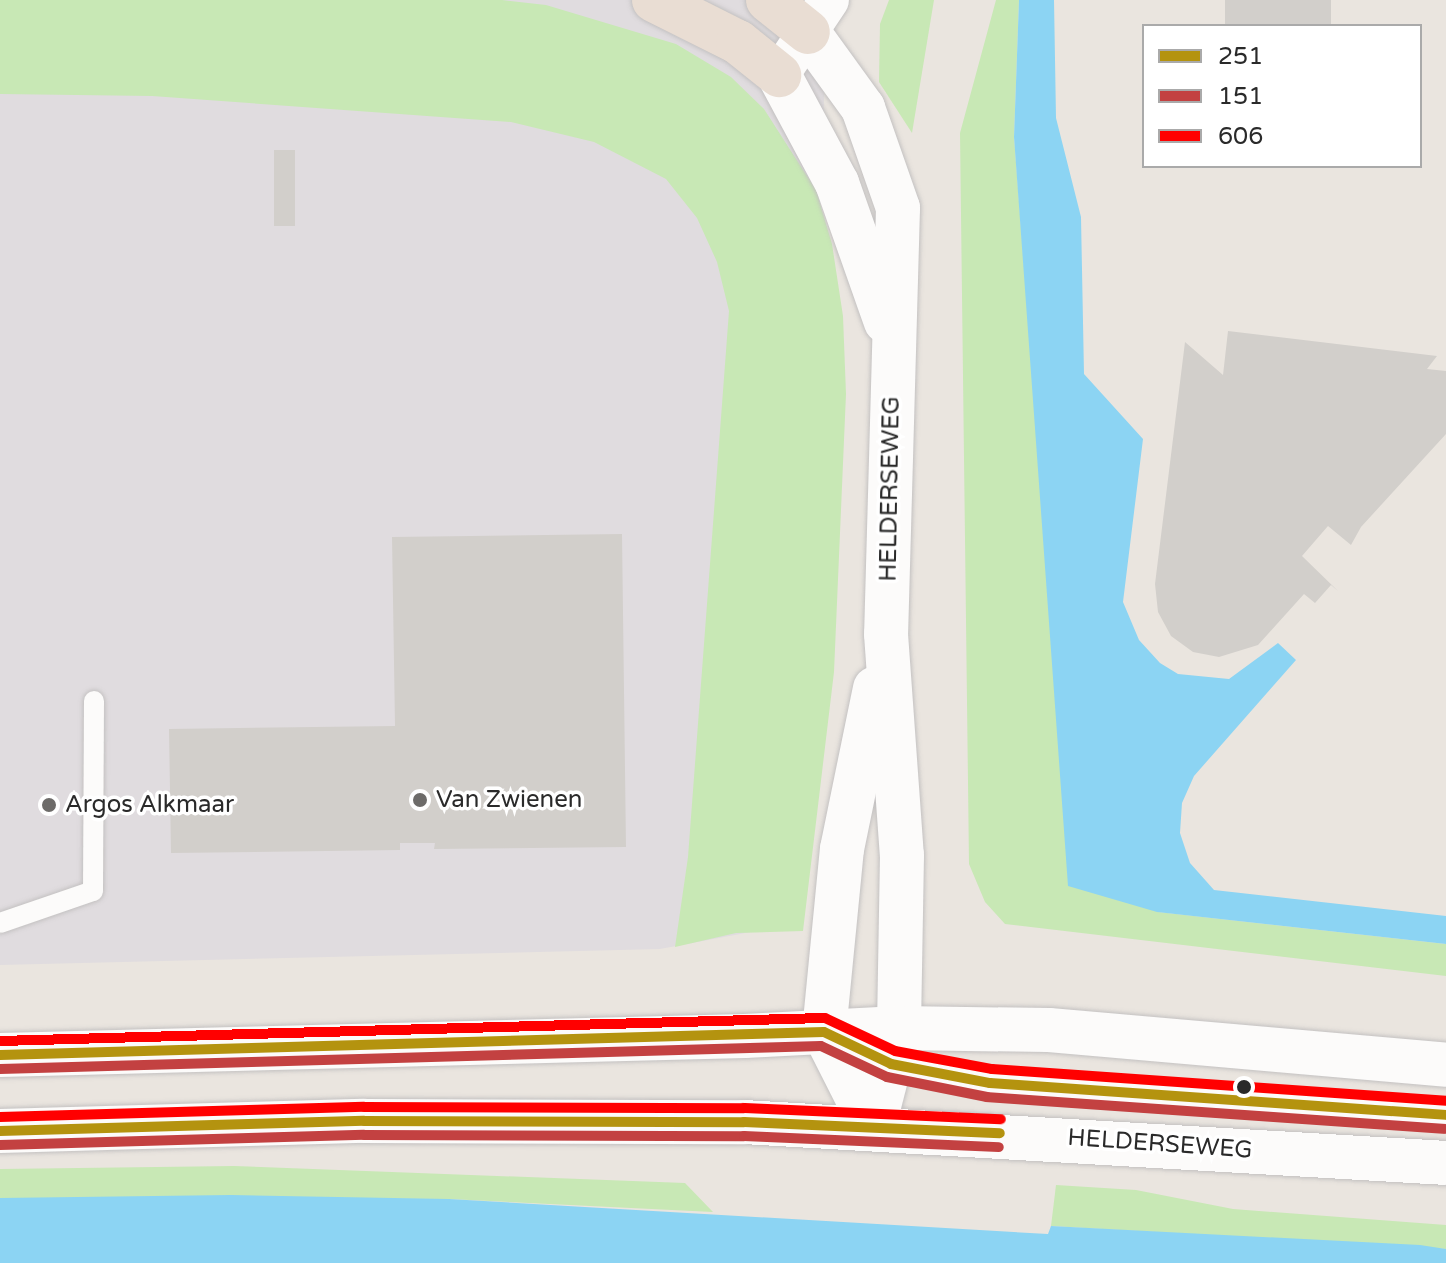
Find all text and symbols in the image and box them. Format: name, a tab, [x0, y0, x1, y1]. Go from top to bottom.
legend	[1142, 24, 1422, 168]
text: 251	[1218, 42, 1263, 71]
text: 151	[1218, 82, 1263, 111]
text: 606	[1218, 122, 1263, 151]
street label: HELDERSEWEG	[874, 396, 906, 582]
place label: Van Zwienen	[436, 786, 582, 814]
place label: Argos Alkmaar	[65, 791, 234, 819]
marker: Van Zwienen	[411, 791, 429, 809]
marker: Argos Alkmaar	[40, 796, 58, 814]
unlabelled marker	[1236, 1079, 1252, 1095]
street label: HELDERSEWEG	[1067, 1123, 1253, 1165]

